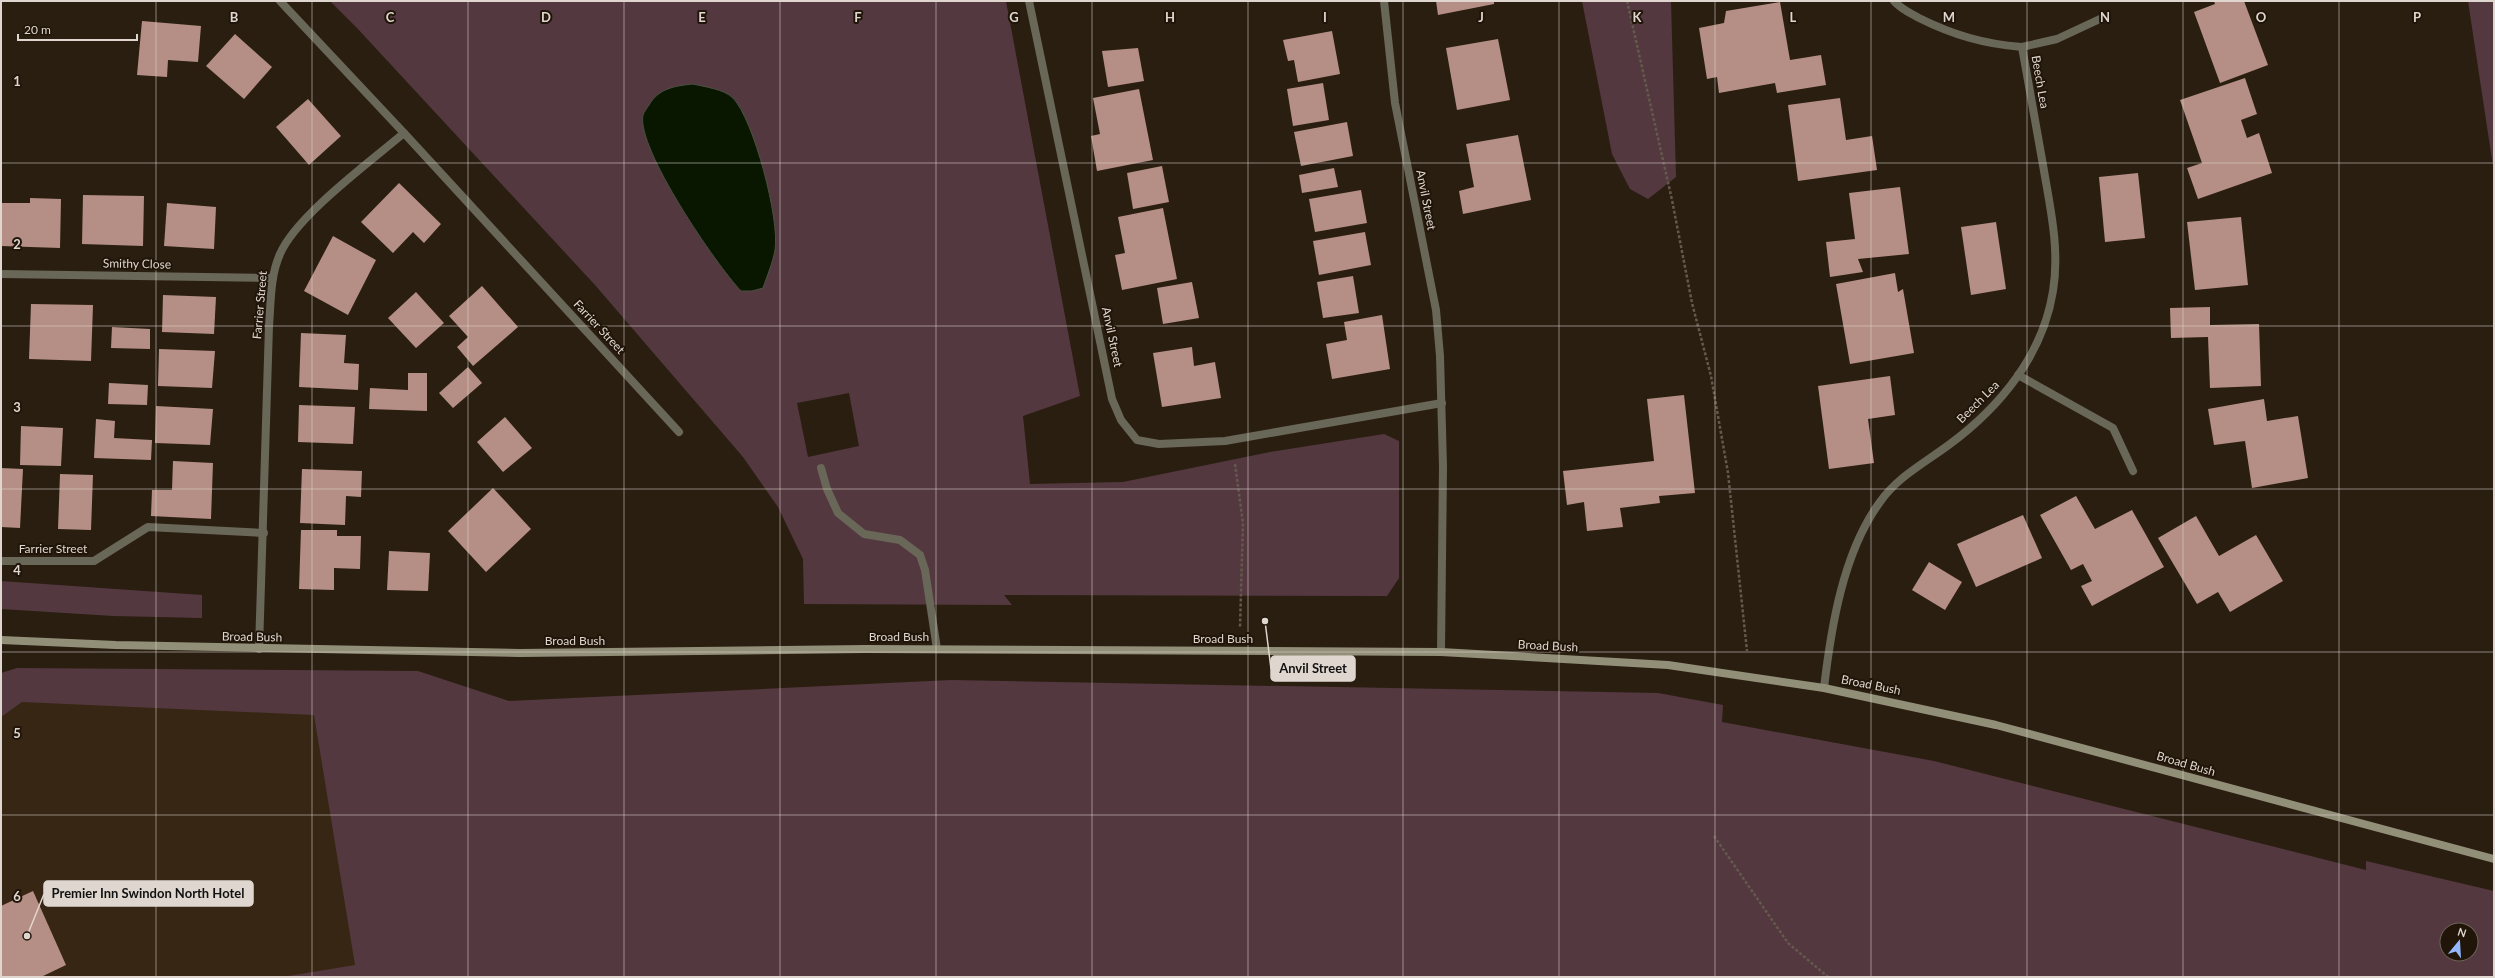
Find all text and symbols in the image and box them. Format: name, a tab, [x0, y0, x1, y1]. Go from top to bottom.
text: B	[230, 9, 239, 25]
text: C	[386, 9, 395, 25]
text: D	[541, 9, 551, 25]
text: E	[698, 9, 706, 25]
text: F	[854, 9, 862, 25]
text: G	[1009, 9, 1019, 25]
text: H	[1165, 9, 1175, 25]
text: I	[1323, 9, 1327, 25]
text: J	[1478, 9, 1484, 25]
text: K	[1633, 9, 1643, 25]
text: L	[1790, 9, 1797, 25]
text: M	[1943, 9, 1955, 25]
text: N	[2100, 9, 2110, 25]
text: O	[2256, 9, 2267, 25]
text: P	[2413, 9, 2421, 25]
scale bar	[18, 16, 137, 42]
text: 20 m	[24, 22, 51, 37]
street label: Beech Lea	[2028, 54, 2053, 110]
text: 1	[13, 73, 21, 89]
street label: Anvil Street	[1413, 168, 1440, 232]
text: 2	[13, 236, 21, 252]
street label: Smithy Close	[103, 255, 171, 272]
street label: Farrier Street	[249, 269, 270, 340]
street label: Farrier Street	[570, 296, 629, 357]
street label: Anvil Street	[1099, 305, 1126, 369]
street label: Beech Lea	[1953, 377, 2002, 426]
text: 3	[13, 399, 21, 415]
street label: Farrier Street	[19, 541, 88, 556]
text: 4	[13, 562, 21, 578]
street label: Broad Bush	[222, 628, 282, 645]
street label: Broad Bush	[869, 629, 929, 644]
street label: Broad Bush	[1193, 631, 1253, 646]
street label: Broad Bush	[545, 633, 605, 648]
street label: Broad Bush	[1517, 636, 1579, 655]
callout: Anvil Street	[1271, 656, 1355, 681]
text: Anvil Street	[1278, 660, 1347, 676]
street label: Broad Bush	[1840, 671, 1902, 698]
text: 5	[13, 725, 21, 741]
street label: Broad Bush	[2155, 748, 2217, 779]
callout: Premier Inn Swindon North Hotel	[44, 881, 253, 906]
text: Premier Inn Swindon North Hotel	[52, 885, 244, 901]
text: 6	[13, 888, 21, 904]
north arrow	[2439, 922, 2479, 962]
text: N	[2456, 925, 2468, 940]

